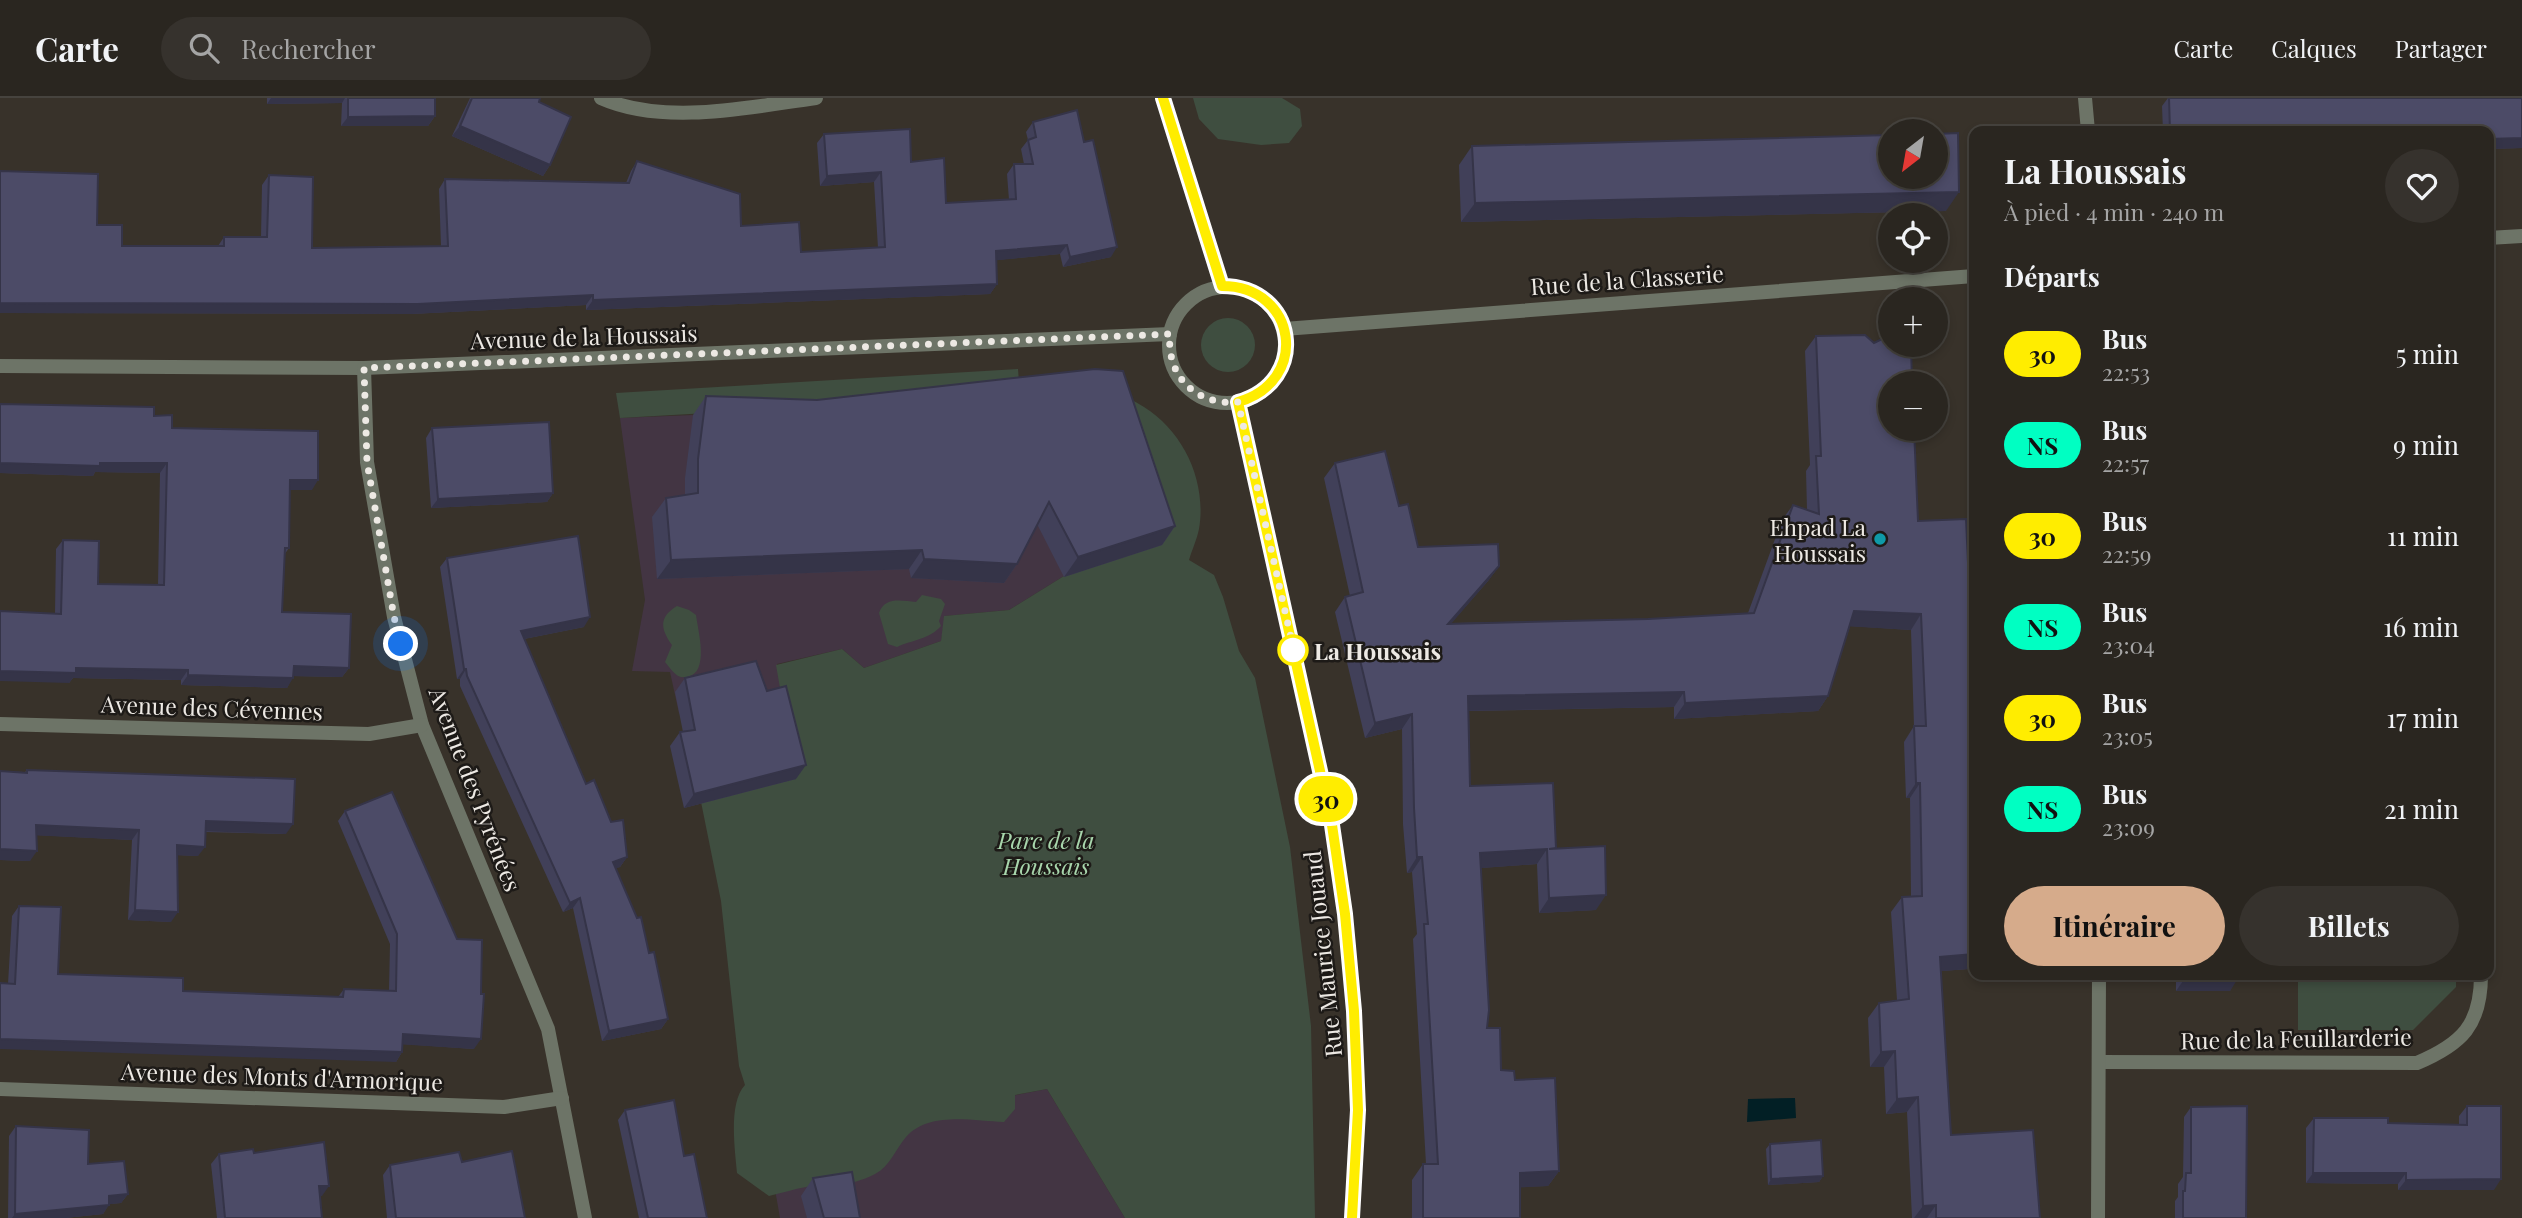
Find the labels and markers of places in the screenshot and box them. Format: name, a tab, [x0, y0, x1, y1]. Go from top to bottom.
place label: Ehpad La Houssais	[1770, 511, 1867, 568]
marker: Ehpad La Houssais	[1872, 531, 1888, 547]
marker: La Houssais	[1278, 635, 1308, 665]
place label: La Houssais	[1314, 635, 1441, 666]

